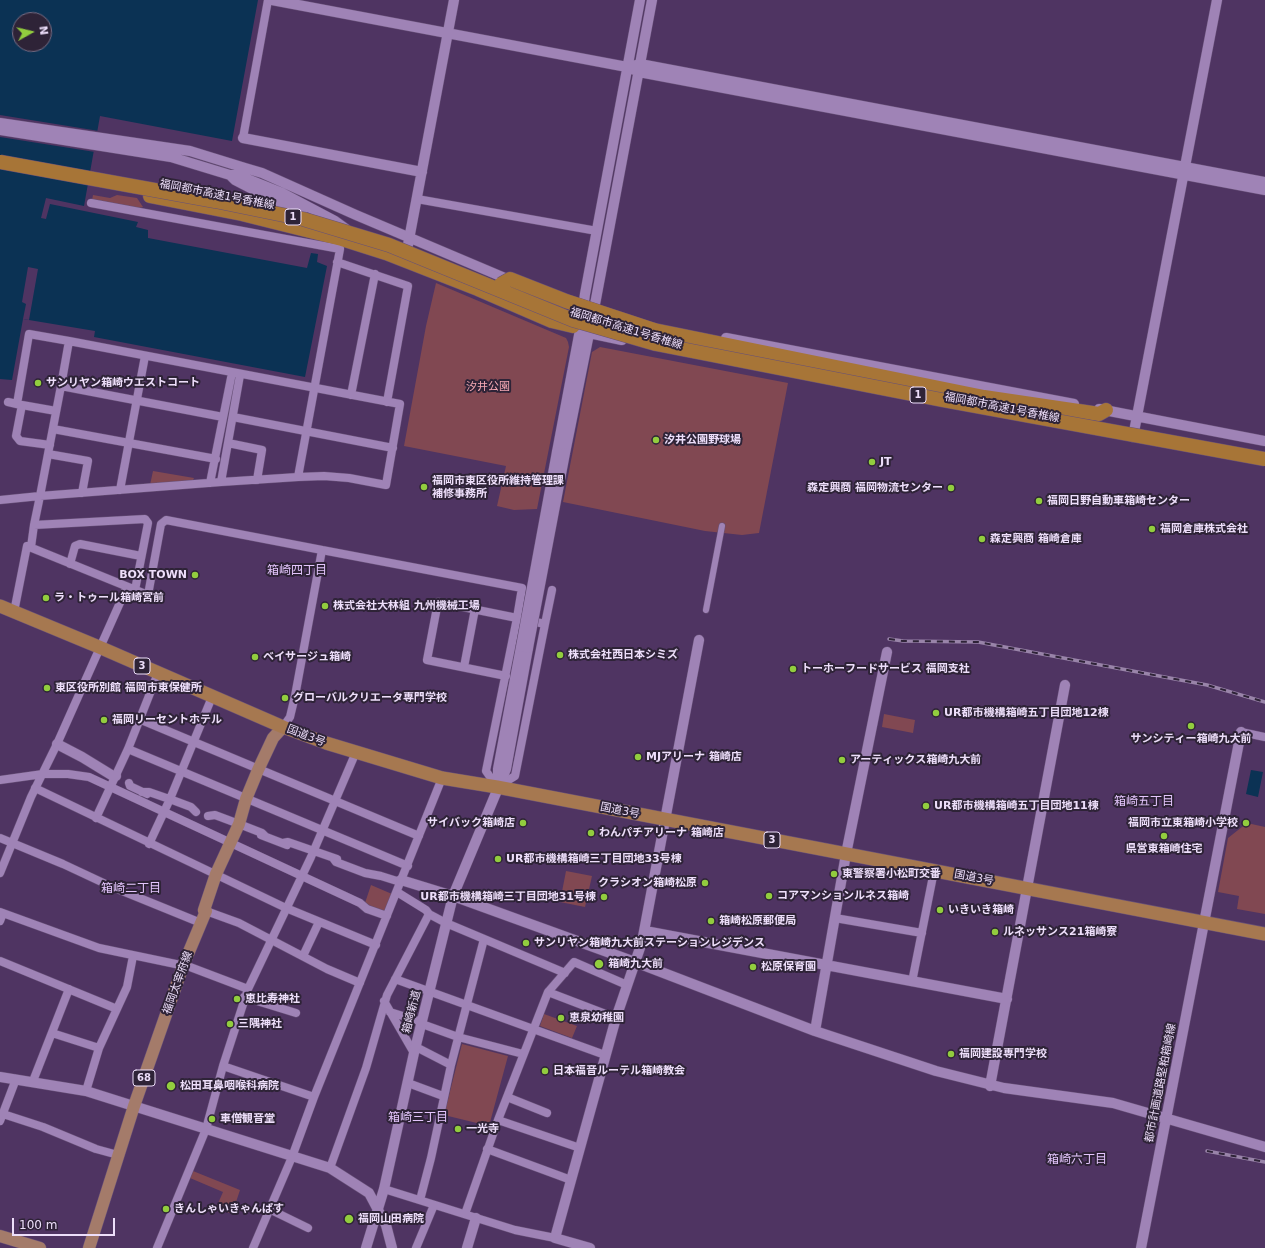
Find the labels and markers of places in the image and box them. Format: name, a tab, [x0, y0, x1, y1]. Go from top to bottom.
place label: サンリヤン箱崎ウエストコート	[46, 376, 200, 390]
marker: サンリヤン箱崎ウエストコート	[33, 378, 43, 388]
place label: 汐井公園野球場	[664, 433, 741, 447]
marker: 汐井公園野球場	[651, 435, 661, 445]
place label: JT	[880, 455, 892, 469]
marker: JT	[867, 457, 877, 467]
place label: 福岡市東区役所維持管理課 補修事務所	[432, 474, 564, 500]
place label: 森定興商 福岡物流センター	[807, 481, 943, 495]
marker: 福岡市東区役所維持管理課 補修事務所	[419, 482, 429, 492]
marker: 森定興商 福岡物流センター	[946, 483, 956, 493]
place label: 福岡日野自動車箱崎センター	[1047, 494, 1190, 508]
marker: 福岡日野自動車箱崎センター	[1034, 496, 1044, 506]
place label: 福岡倉庫株式会社	[1160, 522, 1248, 536]
marker: 福岡倉庫株式会社	[1147, 524, 1157, 534]
place label: 森定興商 箱崎倉庫	[990, 532, 1082, 546]
marker: 森定興商 箱崎倉庫	[977, 534, 987, 544]
place label: BOX TOWN	[119, 568, 187, 582]
marker: BOX TOWN	[190, 570, 200, 580]
place label: ラ・トゥール箱崎宮前	[54, 591, 164, 605]
marker: ラ・トゥール箱崎宮前	[41, 593, 51, 603]
place label: 株式会社大林組 九州機械工場	[333, 599, 480, 613]
marker: 株式会社大林組 九州機械工場	[320, 601, 330, 611]
place label: 株式会社西日本シミズ	[568, 648, 678, 662]
place label: ベイサージュ箱崎	[263, 650, 351, 664]
marker: 株式会社西日本シミズ	[555, 650, 565, 660]
marker: ベイサージュ箱崎	[250, 652, 260, 662]
place label: トーホーフードサービス 福岡支社	[801, 662, 970, 676]
marker: トーホーフードサービス 福岡支社	[788, 664, 798, 674]
place label: 東区役所別館 福岡市東保健所	[55, 681, 202, 695]
marker: 東区役所別館 福岡市東保健所	[42, 683, 52, 693]
place label: グローバルクリエータ専門学校	[293, 691, 447, 705]
marker: グローバルクリエータ専門学校	[280, 693, 290, 703]
place label: UR都市機構箱崎五丁目団地12棟	[944, 706, 1109, 720]
marker: UR都市機構箱崎五丁目団地12棟	[931, 708, 941, 718]
place label: 福岡リーセントホテル	[112, 713, 222, 727]
marker: 福岡リーセントホテル	[99, 715, 109, 725]
marker: サンシティー箱崎九大前	[1186, 721, 1196, 731]
place label: サンシティー箱崎九大前	[1131, 732, 1251, 746]
place label: MJアリーナ 箱崎店	[646, 750, 742, 764]
marker: MJアリーナ 箱崎店	[633, 752, 643, 762]
place label: アーティックス箱崎九大前	[850, 753, 981, 767]
marker: アーティックス箱崎九大前	[837, 755, 847, 765]
place label: UR都市機構箱崎五丁目団地11棟	[934, 799, 1099, 813]
marker: UR都市機構箱崎五丁目団地11棟	[921, 801, 931, 811]
place label: サイバック箱崎店	[427, 816, 515, 830]
place label: 福岡市立東箱崎小学校	[1128, 816, 1238, 830]
marker: サイバック箱崎店	[518, 818, 528, 828]
marker: 福岡市立東箱崎小学校	[1241, 818, 1251, 828]
place label: わんパチアリーナ 箱崎店	[599, 826, 724, 840]
marker: わんパチアリーナ 箱崎店	[586, 828, 596, 838]
marker: 県営東箱崎住宅	[1159, 831, 1169, 841]
place label: 県営東箱崎住宅	[1126, 842, 1202, 856]
place label: UR都市機構箱崎三丁目団地33号棟	[506, 852, 682, 866]
marker: UR都市機構箱崎三丁目団地33号棟	[493, 854, 503, 864]
place label: 東警察署小松町交番	[842, 867, 941, 881]
marker: 東警察署小松町交番	[829, 869, 839, 879]
place label: クラシオン箱崎松原	[598, 876, 697, 890]
marker: クラシオン箱崎松原	[700, 878, 710, 888]
place label: コアマンションルネス箱崎	[777, 889, 909, 903]
place label: UR都市機構箱崎三丁目団地31号棟	[420, 890, 596, 904]
marker: コアマンションルネス箱崎	[764, 891, 774, 901]
marker: UR都市機構箱崎三丁目団地31号棟	[599, 892, 609, 902]
place label: いきいき箱崎	[948, 903, 1014, 917]
marker: いきいき箱崎	[935, 905, 945, 915]
place label: 箱崎松原郵便局	[719, 914, 796, 928]
marker: 箱崎松原郵便局	[706, 916, 716, 926]
place label: ルネッサンス21箱崎寮	[1003, 925, 1117, 939]
marker: ルネッサンス21箱崎寮	[990, 927, 1000, 937]
place label: サンリヤン箱崎九大前ステーションレジデンス	[534, 936, 765, 950]
marker: サンリヤン箱崎九大前ステーションレジデンス	[521, 938, 531, 948]
place label: 箱崎九大前	[608, 957, 663, 971]
marker: 箱崎九大前	[593, 958, 605, 970]
place label: 松原保育園	[761, 960, 816, 974]
marker: 松原保育園	[748, 962, 758, 972]
place label: 恵比寿神社	[245, 992, 300, 1006]
marker: 恵比寿神社	[232, 994, 242, 1004]
place label: 恵泉幼稚園	[569, 1011, 624, 1025]
marker: 恵泉幼稚園	[556, 1013, 566, 1023]
place label: 三隅神社	[238, 1017, 282, 1031]
marker: 三隅神社	[225, 1019, 235, 1029]
place label: 福岡建設専門学校	[959, 1047, 1047, 1061]
marker: 福岡建設専門学校	[946, 1049, 956, 1059]
place label: 日本福音ルーテル箱崎教会	[553, 1064, 685, 1078]
marker: 日本福音ルーテル箱崎教会	[540, 1066, 550, 1076]
place label: 松田耳鼻咽喉科病院	[180, 1079, 279, 1093]
marker: 松田耳鼻咽喉科病院	[165, 1080, 177, 1092]
place label: 車僧観音堂	[220, 1112, 275, 1126]
marker: 車僧観音堂	[207, 1114, 217, 1124]
place label: 一光寺	[466, 1122, 499, 1136]
marker: 一光寺	[453, 1124, 463, 1134]
place label: きんしゃいきゃんぱす	[174, 1202, 284, 1216]
marker: きんしゃいきゃんぱす	[161, 1204, 171, 1214]
place label: 福岡山田病院	[358, 1212, 424, 1226]
marker: 福岡山田病院	[343, 1213, 355, 1225]

